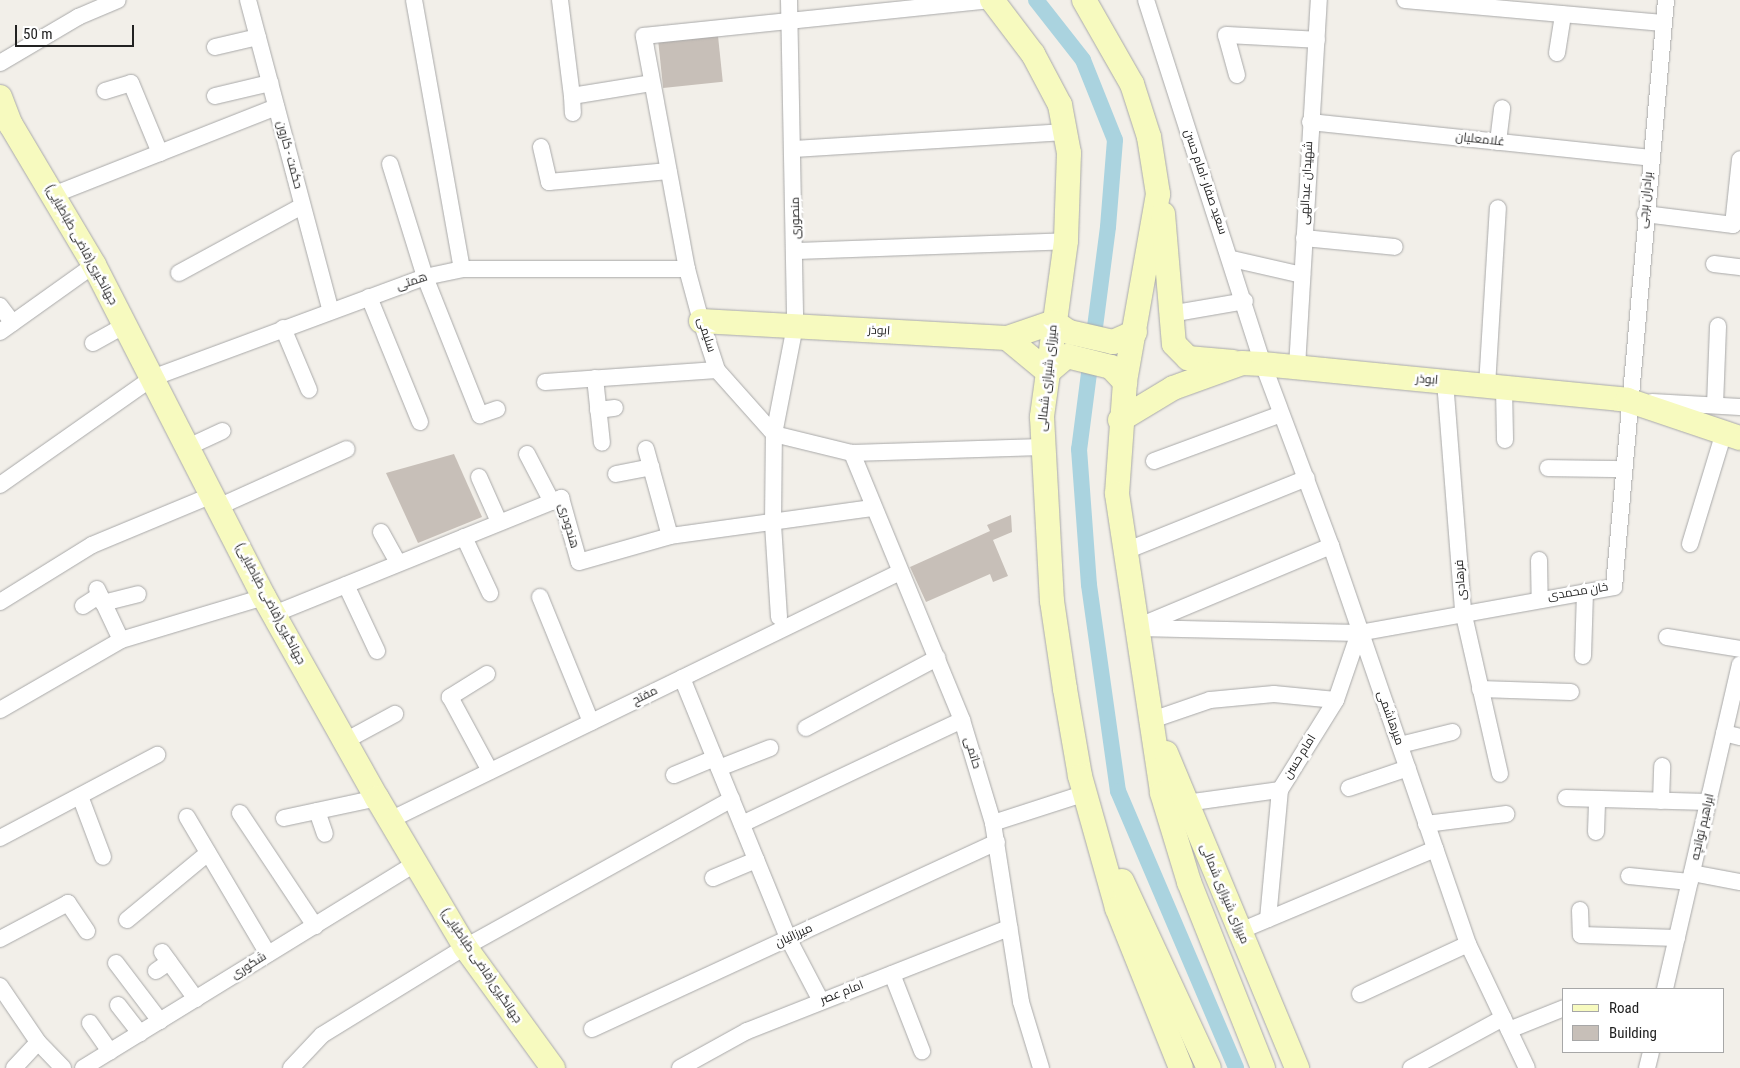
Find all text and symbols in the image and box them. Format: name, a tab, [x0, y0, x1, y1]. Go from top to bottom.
scale bar	[18, 15, 136, 47]
text: 50 m	[23, 25, 53, 43]
street label: حکمت - کارون	[273, 119, 305, 191]
street label: سعید صفار -امام حسن	[1180, 128, 1230, 236]
street label: غلامعلیان	[1455, 130, 1505, 150]
street label: شهیدان عبدالهی	[1298, 141, 1316, 225]
street label: برادران برجی	[1636, 171, 1656, 229]
street label: جهانگیری(قاضی طباطبایی)	[42, 182, 120, 308]
street label: منصوری	[788, 197, 804, 239]
street label: همتی	[395, 270, 429, 294]
street label: سلیمی	[694, 316, 718, 354]
street label: ابوذر	[867, 323, 891, 339]
street label: میرزای شیرازی شمالی	[1035, 324, 1061, 432]
street label: ابوذر	[1415, 372, 1439, 388]
street label: هندودری	[555, 502, 581, 550]
street label: جهانگیری(قاضی طباطبایی)	[232, 541, 308, 667]
street label: فرهادی	[1452, 559, 1470, 601]
street label: خان محمدی	[1547, 580, 1609, 604]
street label: مفتح	[630, 684, 660, 708]
street label: میرهاشمی	[1374, 689, 1406, 747]
street label: امام حسن	[1281, 732, 1319, 782]
street label: حاتمی	[960, 736, 984, 770]
street label: ابراهیم توانچه	[1688, 792, 1718, 862]
street label: میرزای شیرازی شمالی	[1196, 842, 1252, 946]
street label: جهانگیری(قاضی طباطبایی)	[437, 906, 525, 1026]
street label: میرزائیان	[773, 921, 815, 951]
street label: شکوری	[229, 950, 269, 982]
street label: امام عصر	[818, 978, 866, 1008]
legend	[1562, 988, 1725, 1053]
text: Road	[1609, 999, 1639, 1017]
text: Building	[1609, 1024, 1657, 1042]

